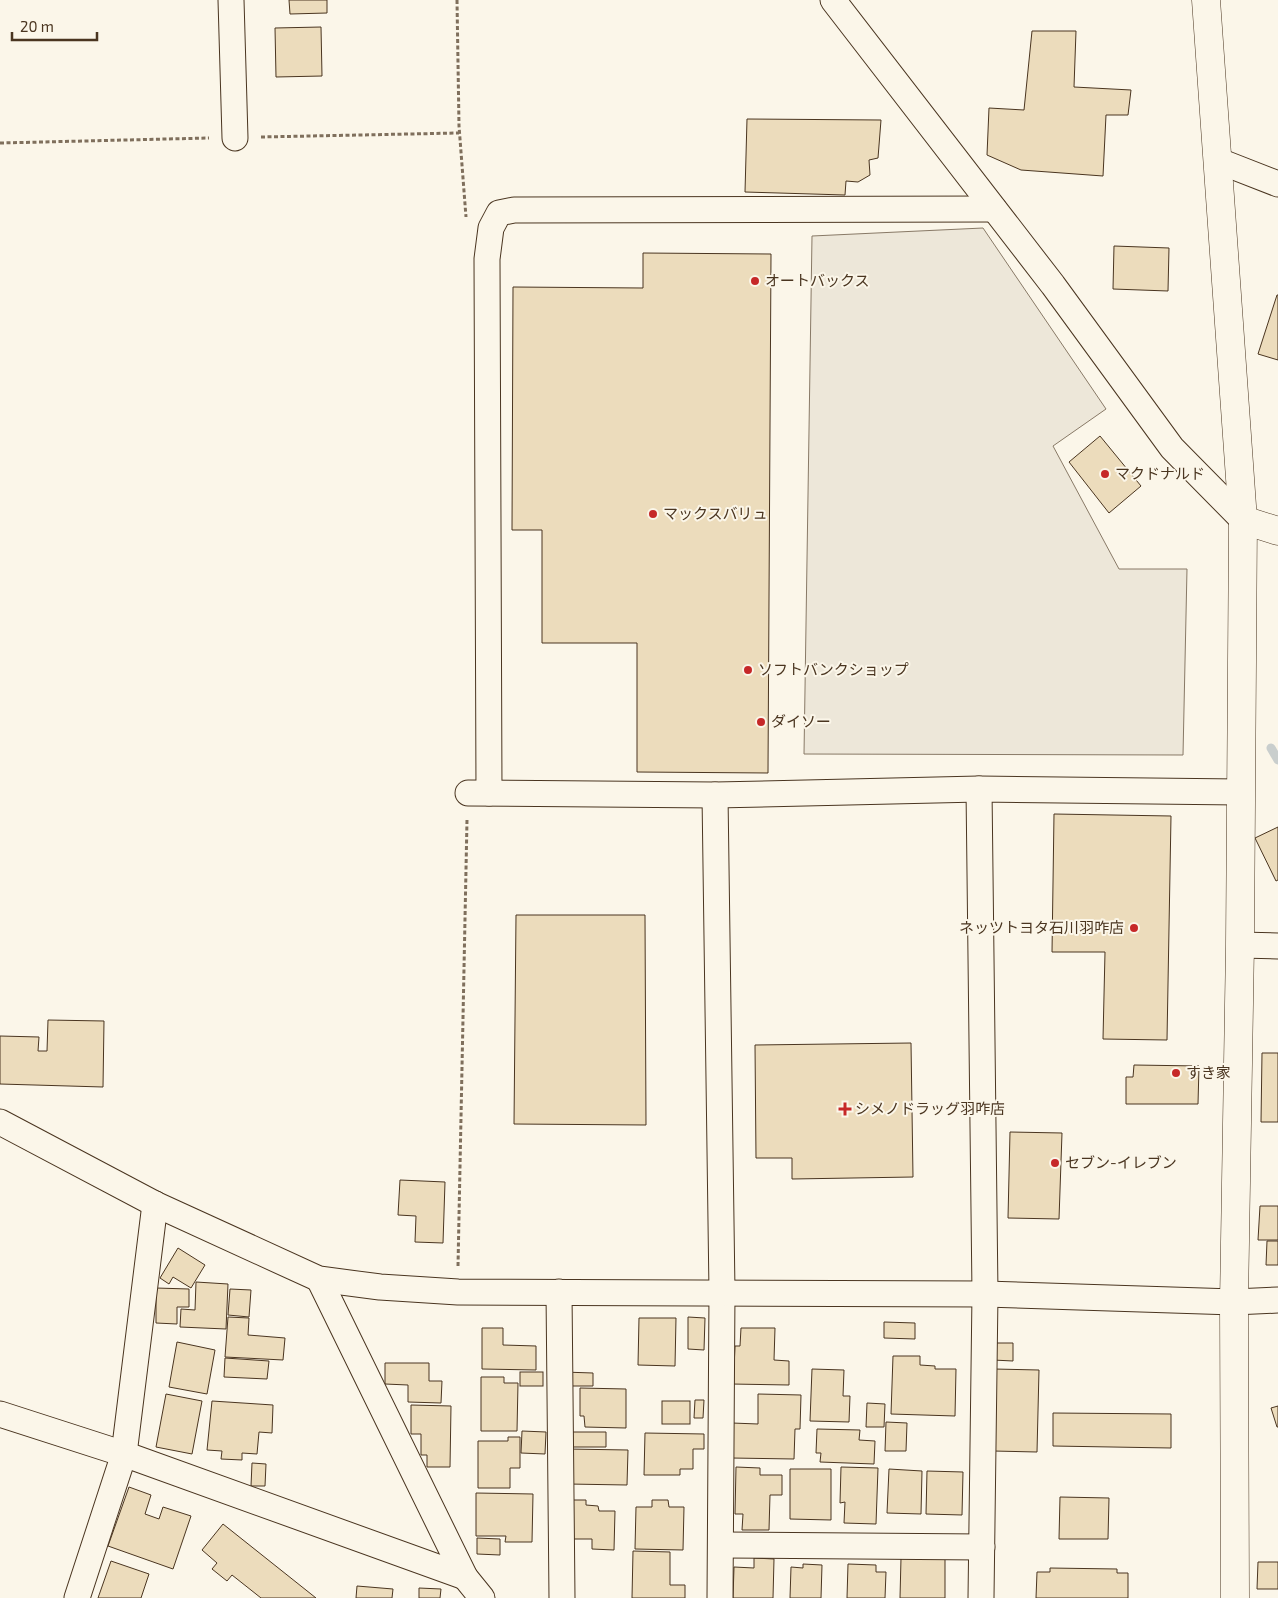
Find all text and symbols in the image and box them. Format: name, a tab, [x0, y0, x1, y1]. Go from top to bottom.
scale bar	[12, 10, 98, 42]
text: 20 m	[20, 17, 54, 35]
place label: オートバックス	[765, 271, 870, 289]
marker: オートバックス	[749, 275, 761, 287]
place label: マクドナルド	[1115, 464, 1205, 482]
marker: マクドナルド	[1099, 468, 1111, 480]
place label: マックスバリュ	[663, 504, 768, 522]
marker: マックスバリュ	[647, 508, 659, 520]
place label: ソフトバンクショップ	[758, 660, 909, 678]
marker: ソフトバンクショップ	[742, 664, 754, 676]
place label: ダイソー	[771, 712, 831, 730]
marker: ダイソー	[755, 716, 767, 728]
place label: ネッツトヨタ石川羽咋店	[959, 918, 1124, 936]
marker: ネッツトヨタ石川羽咋店	[1128, 922, 1140, 934]
place label: すき家	[1186, 1063, 1231, 1081]
marker: すき家	[1170, 1067, 1182, 1079]
place label: シメノドラッグ羽咋店	[855, 1099, 1005, 1117]
marker: シメノドラッグ羽咋店	[839, 1103, 851, 1115]
place label: セブン-イレブン	[1065, 1153, 1177, 1171]
marker: セブン-イレブン	[1049, 1157, 1061, 1169]

